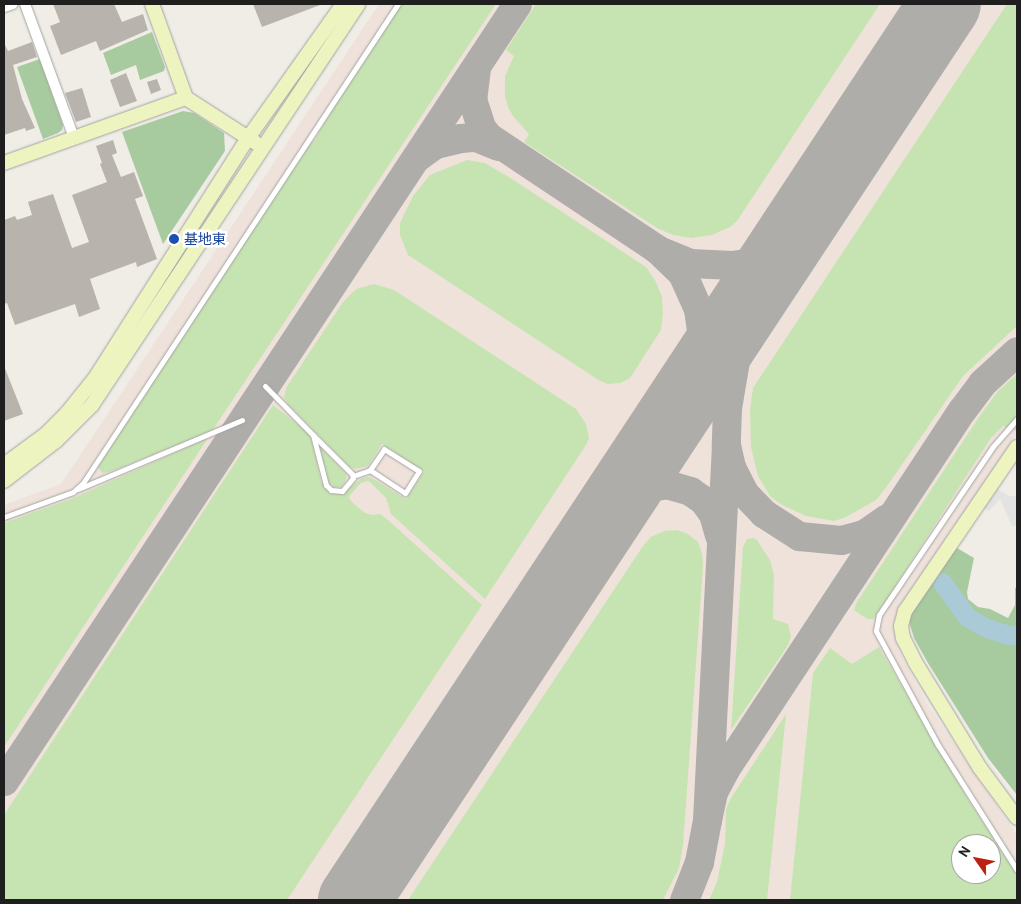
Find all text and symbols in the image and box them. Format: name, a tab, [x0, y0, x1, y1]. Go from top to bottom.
place label: 基地東	[184, 231, 226, 247]
marker: 基地東	[168, 233, 180, 245]
north arrow	[951, 834, 1001, 884]
text: N	[954, 843, 974, 860]

